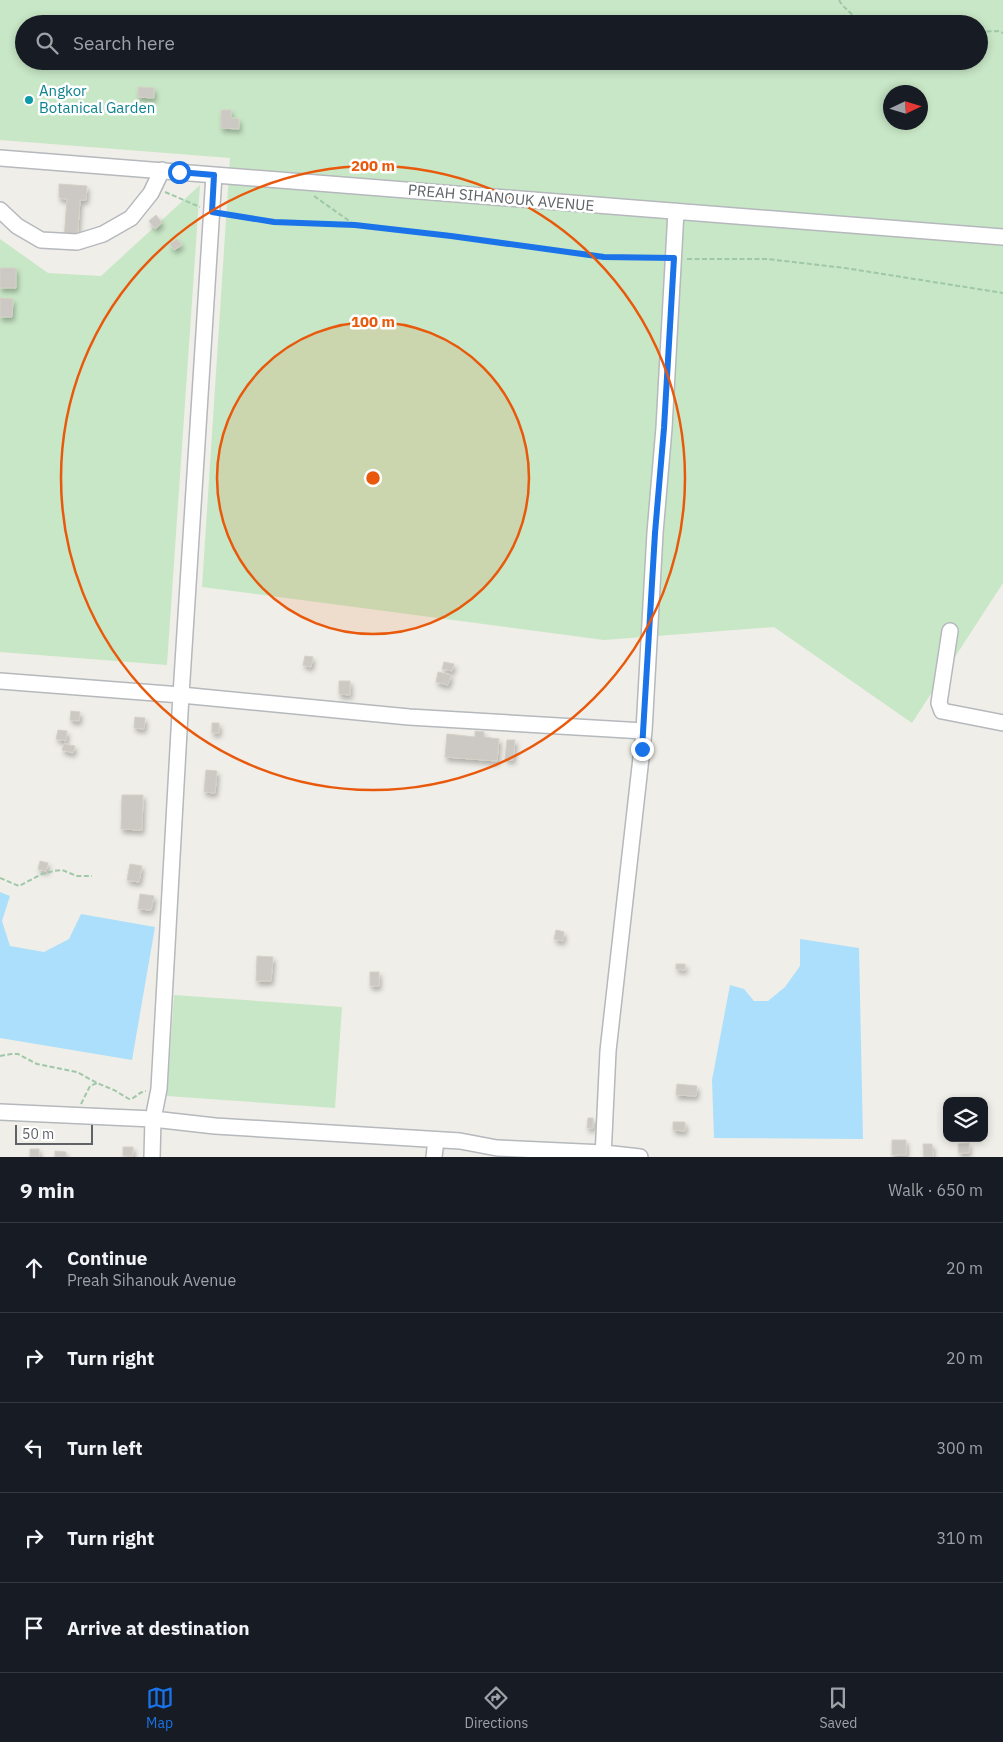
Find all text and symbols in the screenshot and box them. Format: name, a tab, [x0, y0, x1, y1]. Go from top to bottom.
search box	[15, 15, 988, 70]
icon: search	[33, 29, 61, 57]
text: Search here	[73, 31, 175, 55]
place label: Angkor Botanical Garden	[39, 81, 155, 117]
north arrow	[883, 85, 928, 130]
marker: Angkor Botanical Garden	[23, 94, 35, 106]
text: 200 m	[351, 156, 395, 175]
route start	[168, 161, 191, 184]
street label: PREAH SIHANOUK AVENUE	[407, 180, 595, 215]
text: 100 m	[351, 312, 395, 331]
centre of rings	[364, 469, 382, 487]
route end	[631, 738, 654, 761]
map controls	[943, 1097, 988, 1142]
button: layers	[943, 1097, 988, 1142]
scale bar	[15, 1122, 92, 1145]
text: 50 m	[22, 1125, 54, 1143]
text: 9 min	[20, 1176, 75, 1204]
text: Walk · 650 m	[888, 1180, 983, 1200]
text: Continue	[67, 1246, 147, 1270]
icon: ahead	[20, 1254, 48, 1282]
text: 20 m	[946, 1258, 983, 1278]
text: Preah Sihanouk Avenue	[67, 1270, 236, 1290]
icon: right	[20, 1344, 48, 1372]
text: Turn right	[67, 1346, 154, 1370]
text: 20 m	[946, 1348, 983, 1368]
icon: left	[20, 1434, 48, 1462]
text: Turn left	[67, 1436, 143, 1460]
text: 300 m	[936, 1438, 983, 1458]
icon: right	[20, 1524, 48, 1552]
text: Turn right	[67, 1526, 154, 1550]
text: 310 m	[936, 1528, 983, 1548]
icon: arrive	[20, 1614, 48, 1642]
text: Arrive at destination	[67, 1616, 250, 1640]
tab: Map	[146, 1684, 174, 1732]
tab: Directions	[465, 1684, 528, 1732]
tab: Saved	[819, 1684, 857, 1732]

